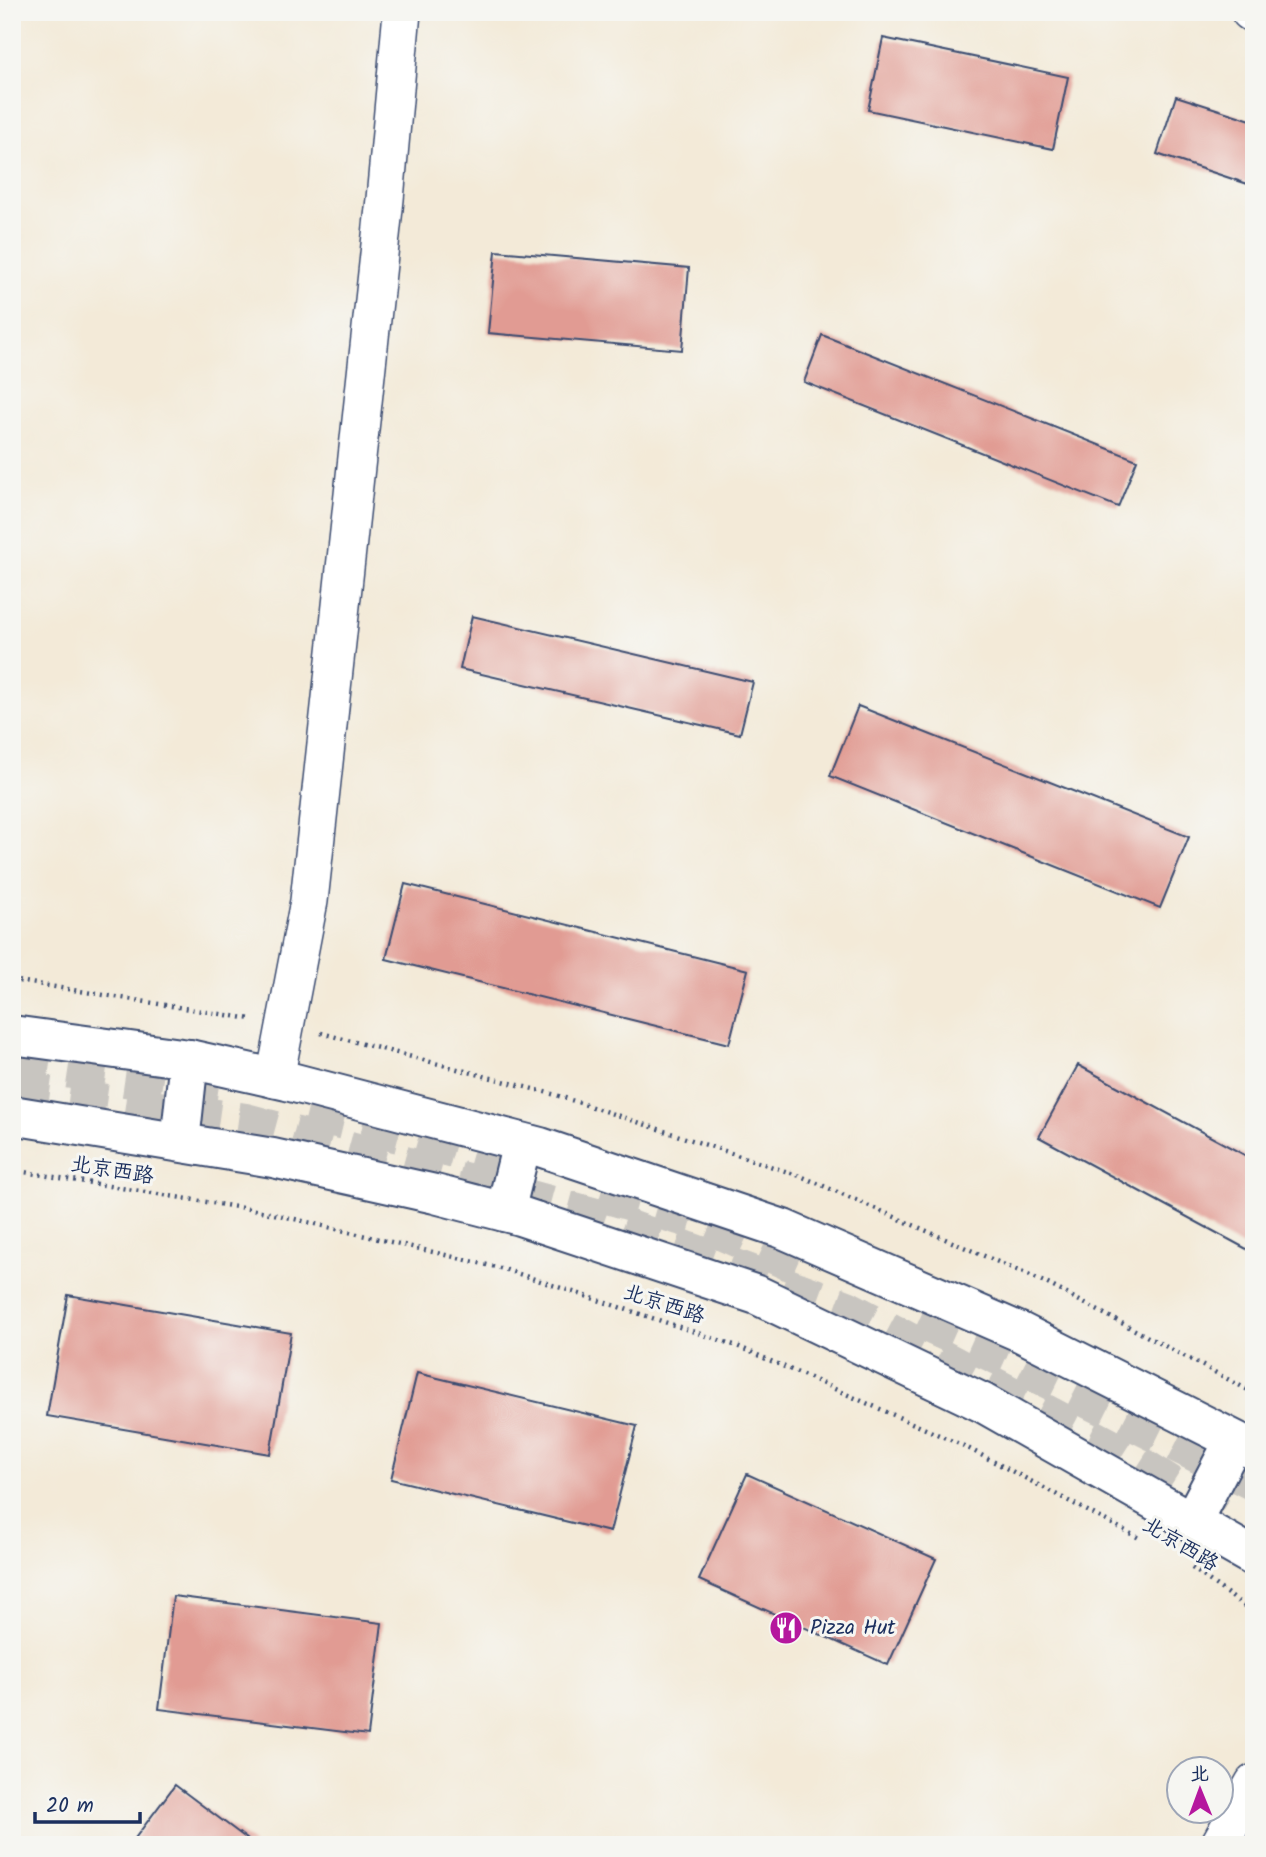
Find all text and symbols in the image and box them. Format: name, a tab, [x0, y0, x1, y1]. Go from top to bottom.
street label: 北京西路	[68, 1148, 156, 1194]
street label: 北京西路	[619, 1276, 709, 1334]
street label: 北京西路	[1136, 1509, 1224, 1581]
restaurant icon: Pizza Hut	[767, 1609, 805, 1647]
place label: Pizza Hut	[810, 1612, 896, 1645]
north arrow	[1164, 1756, 1234, 1826]
text: 北	[1190, 1760, 1210, 1790]
scale bar	[35, 1780, 140, 1824]
text: 20 m	[46, 1790, 94, 1823]

